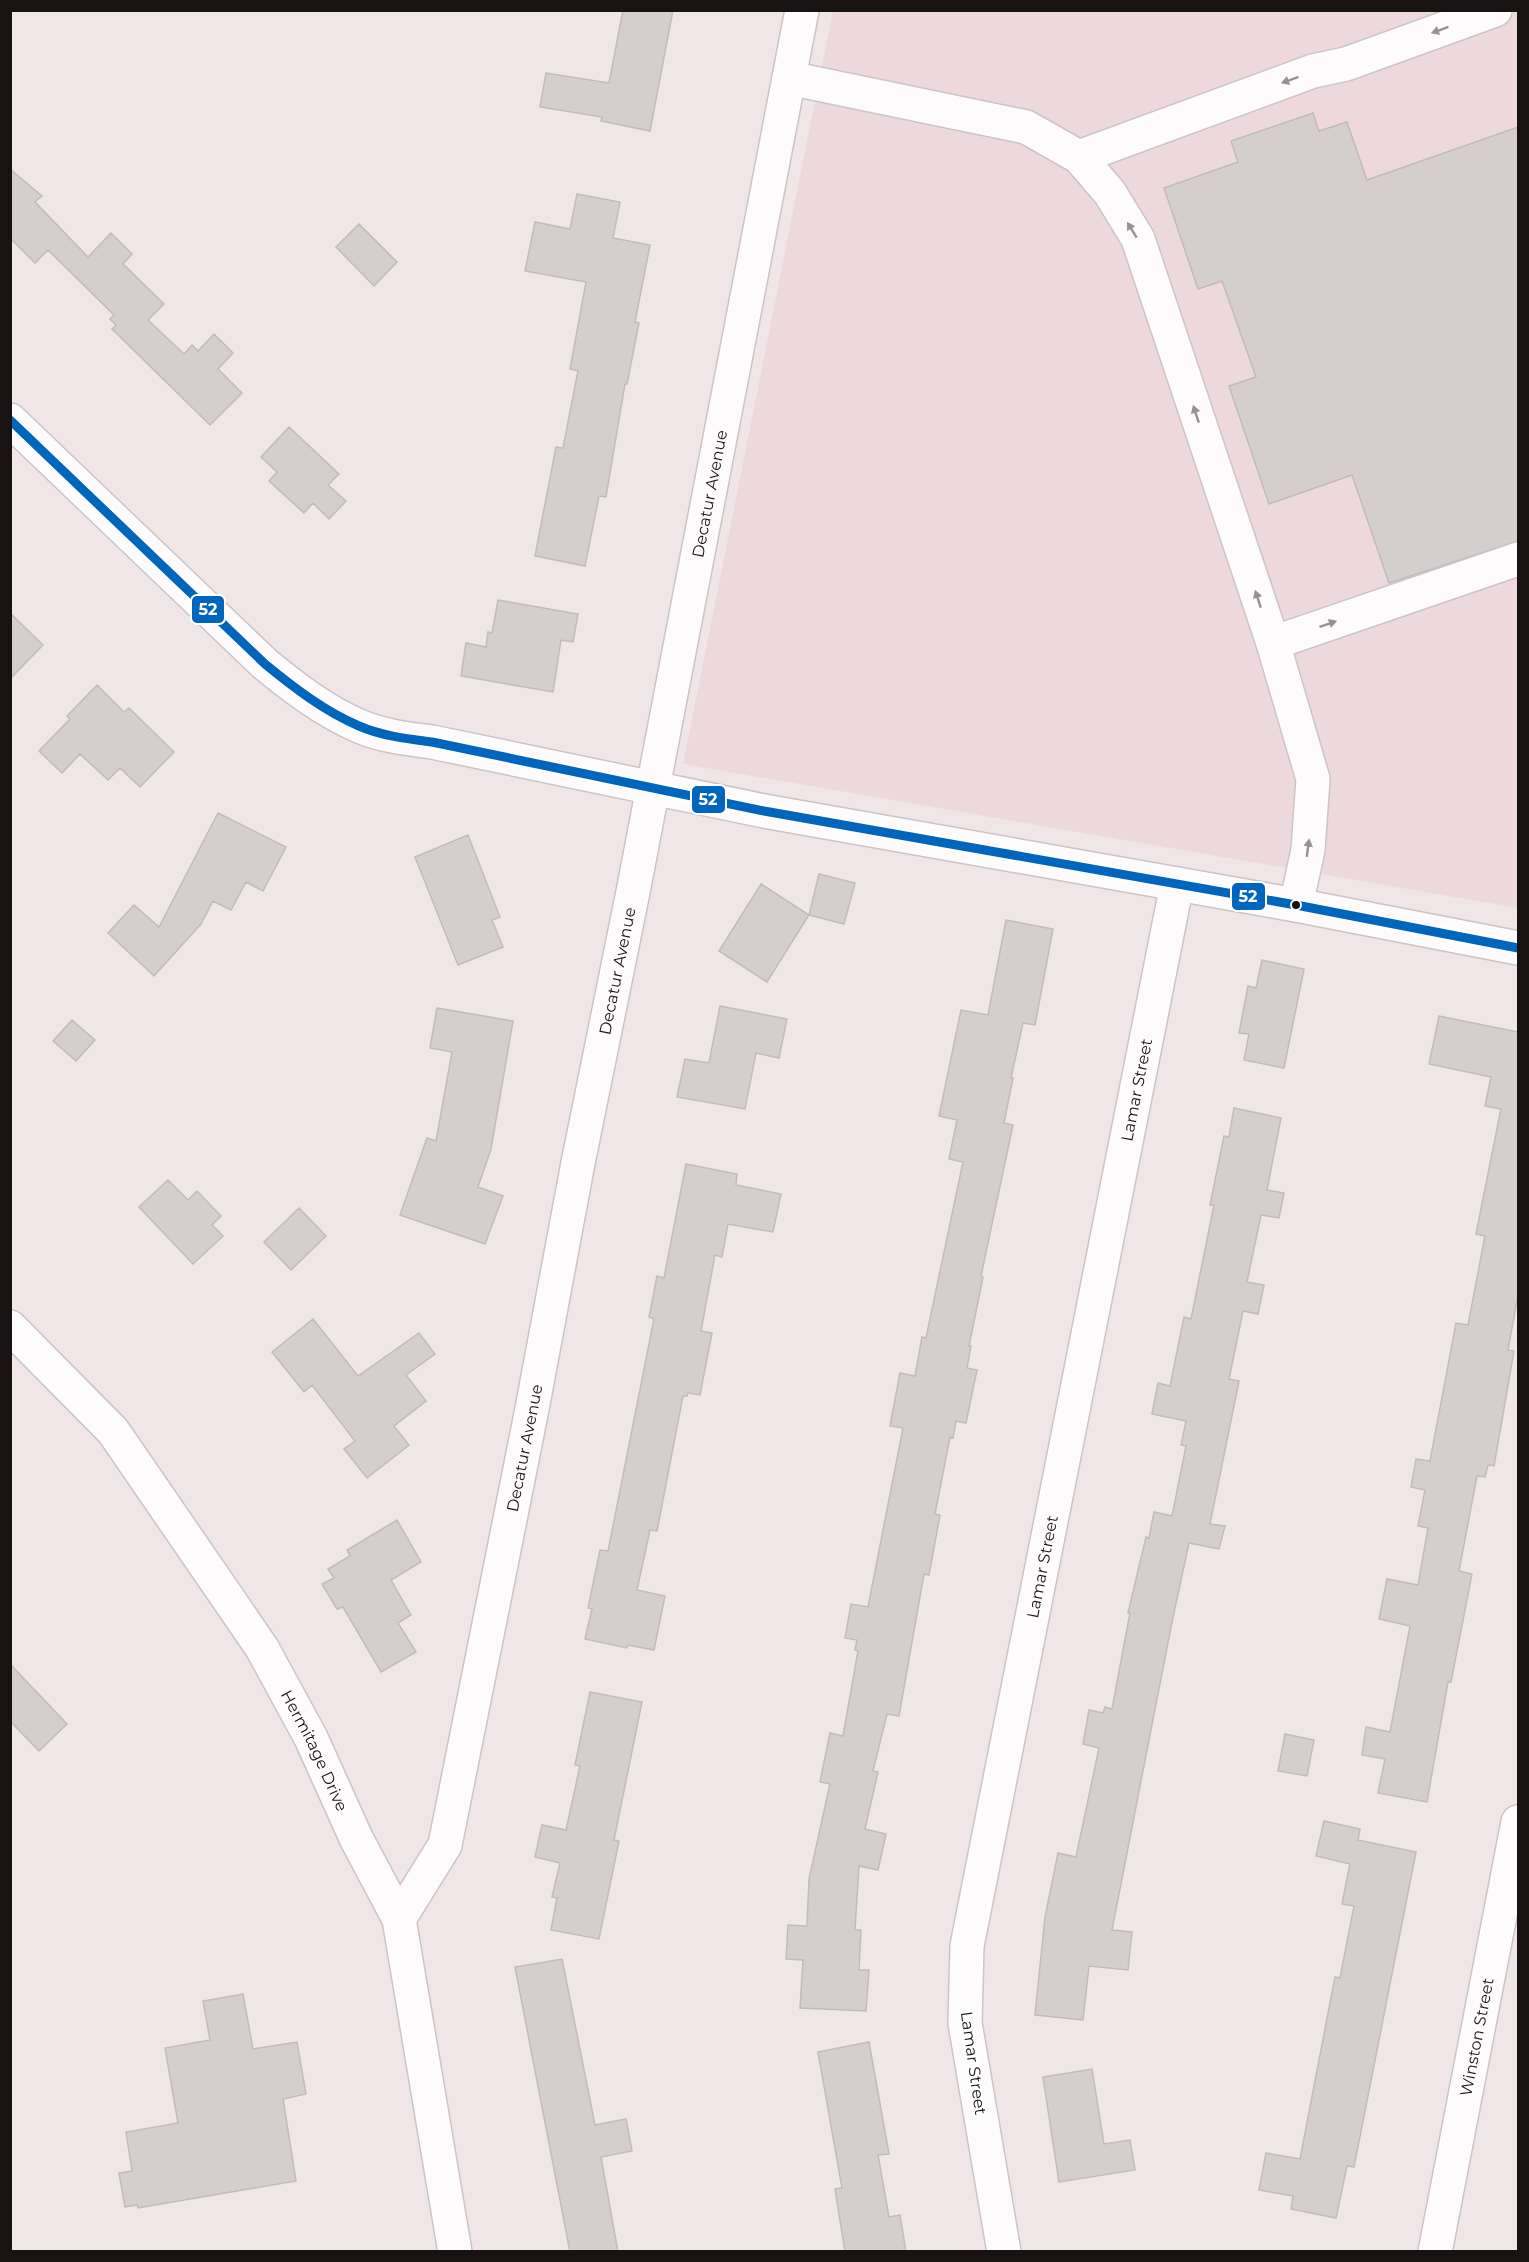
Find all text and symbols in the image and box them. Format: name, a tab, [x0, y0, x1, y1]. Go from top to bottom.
one-way arrow	[1430, 26, 1448, 36]
one-way arrow	[1281, 75, 1299, 85]
one-way arrow	[1127, 222, 1138, 238]
one-way arrow	[1191, 405, 1200, 423]
street label: Decatur Avenue	[688, 428, 731, 559]
one-way arrow	[1253, 590, 1262, 608]
line badge: 52	[191, 595, 225, 624]
text: 52	[199, 600, 217, 619]
one-way arrow	[1319, 619, 1337, 628]
line badge: 52	[691, 785, 726, 814]
text: 52	[699, 790, 717, 809]
one-way arrow	[1303, 839, 1312, 858]
line badge: 52	[1231, 882, 1266, 911]
text: 52	[1239, 887, 1257, 906]
unlabelled marker	[1290, 899, 1302, 911]
street label: Decatur Avenue	[595, 906, 640, 1036]
street label: Lamar Street	[1117, 1036, 1156, 1143]
street label: Decatur Avenue	[503, 1383, 546, 1514]
street label: Lamar Street	[1023, 1513, 1062, 1620]
street label: Hermitage Drive	[277, 1687, 352, 1814]
street label: Winston Street	[1456, 1976, 1498, 2098]
street label: Lamar Street	[957, 2010, 990, 2117]

